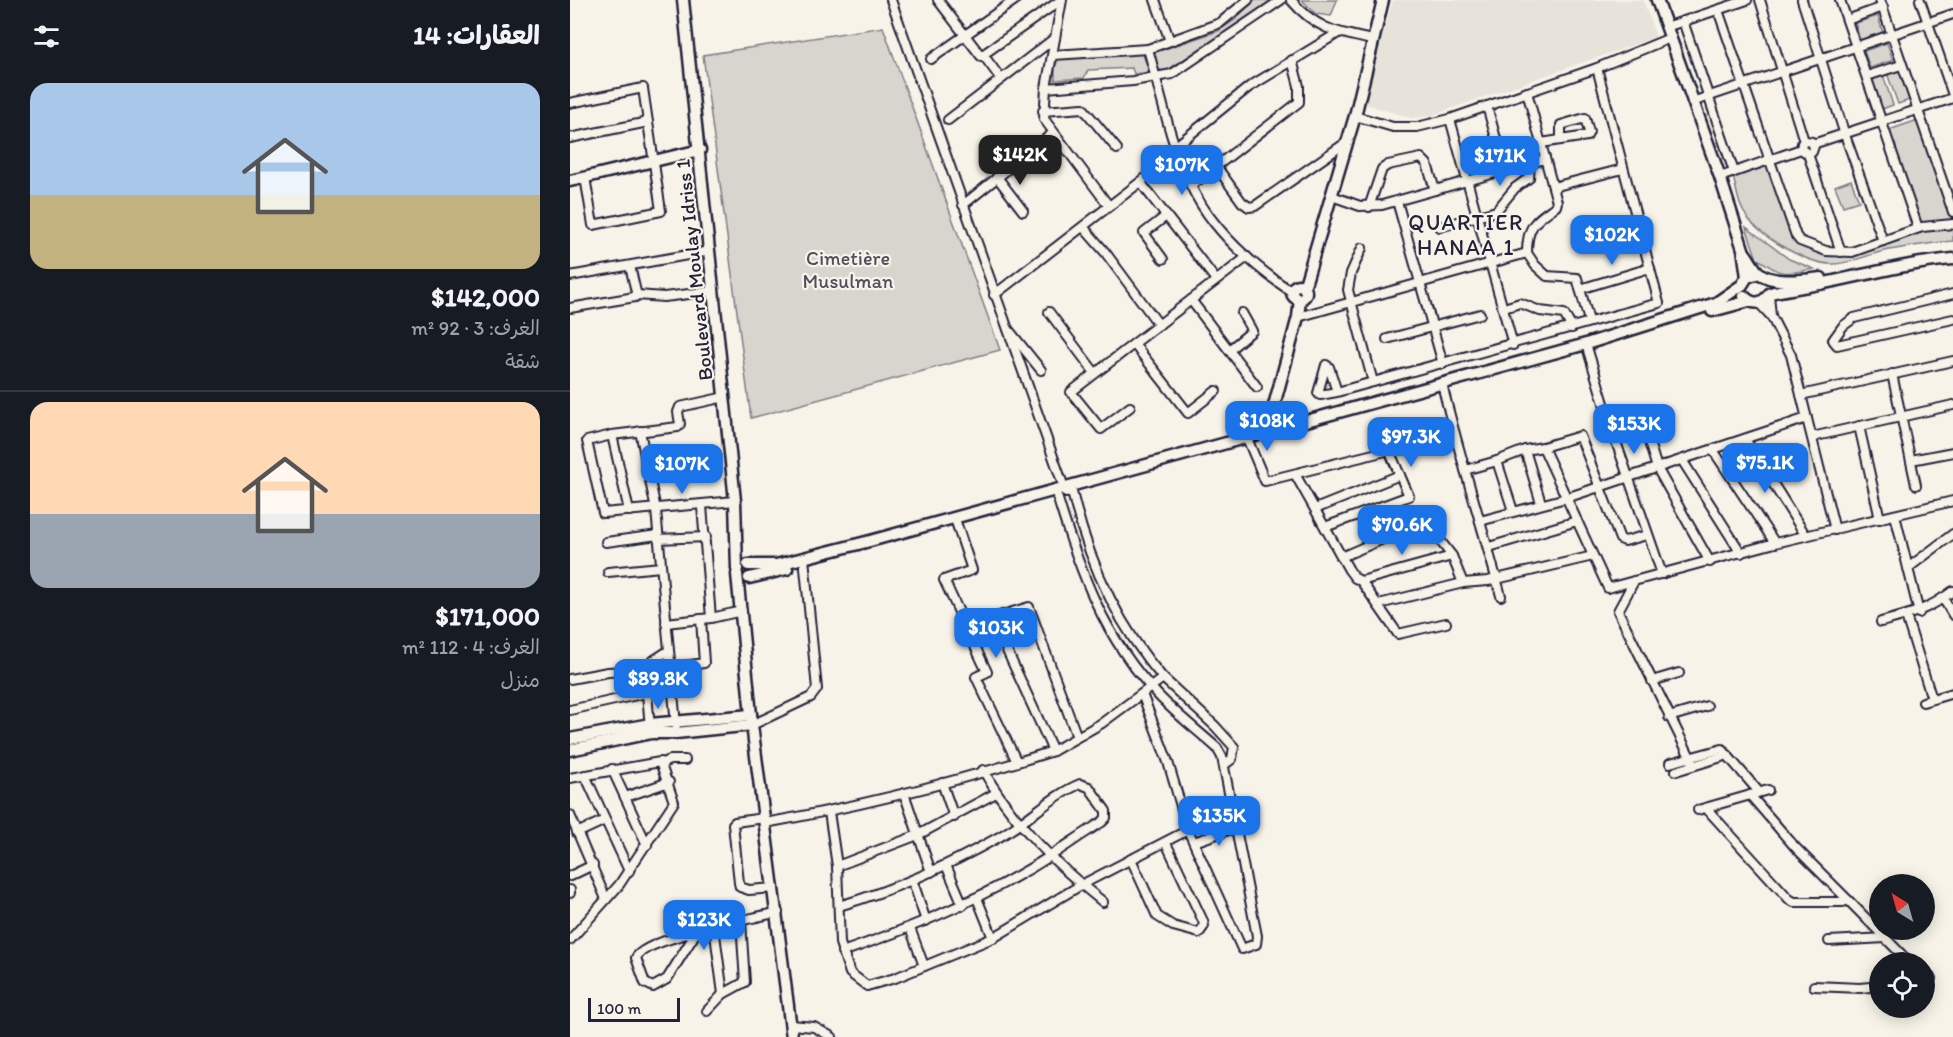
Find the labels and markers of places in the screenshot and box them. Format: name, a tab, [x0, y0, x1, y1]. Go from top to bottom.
pin: $142K	[978, 135, 1062, 186]
pin: $171K	[1458, 136, 1542, 187]
pin: $107K	[1140, 145, 1224, 196]
pin: $102K	[1570, 215, 1654, 266]
pin: $108K	[1225, 401, 1309, 452]
pin: $153K	[1592, 404, 1676, 455]
pin: $97.3K	[1362, 417, 1460, 468]
pin: $75.1K	[1716, 443, 1814, 494]
pin: $107K	[640, 444, 724, 495]
pin: $70.6K	[1353, 505, 1451, 556]
pin: $103K	[954, 608, 1038, 659]
pin: $89.8K	[609, 659, 707, 710]
pin: $135K	[1177, 796, 1261, 847]
pin: $123K	[662, 900, 746, 951]

